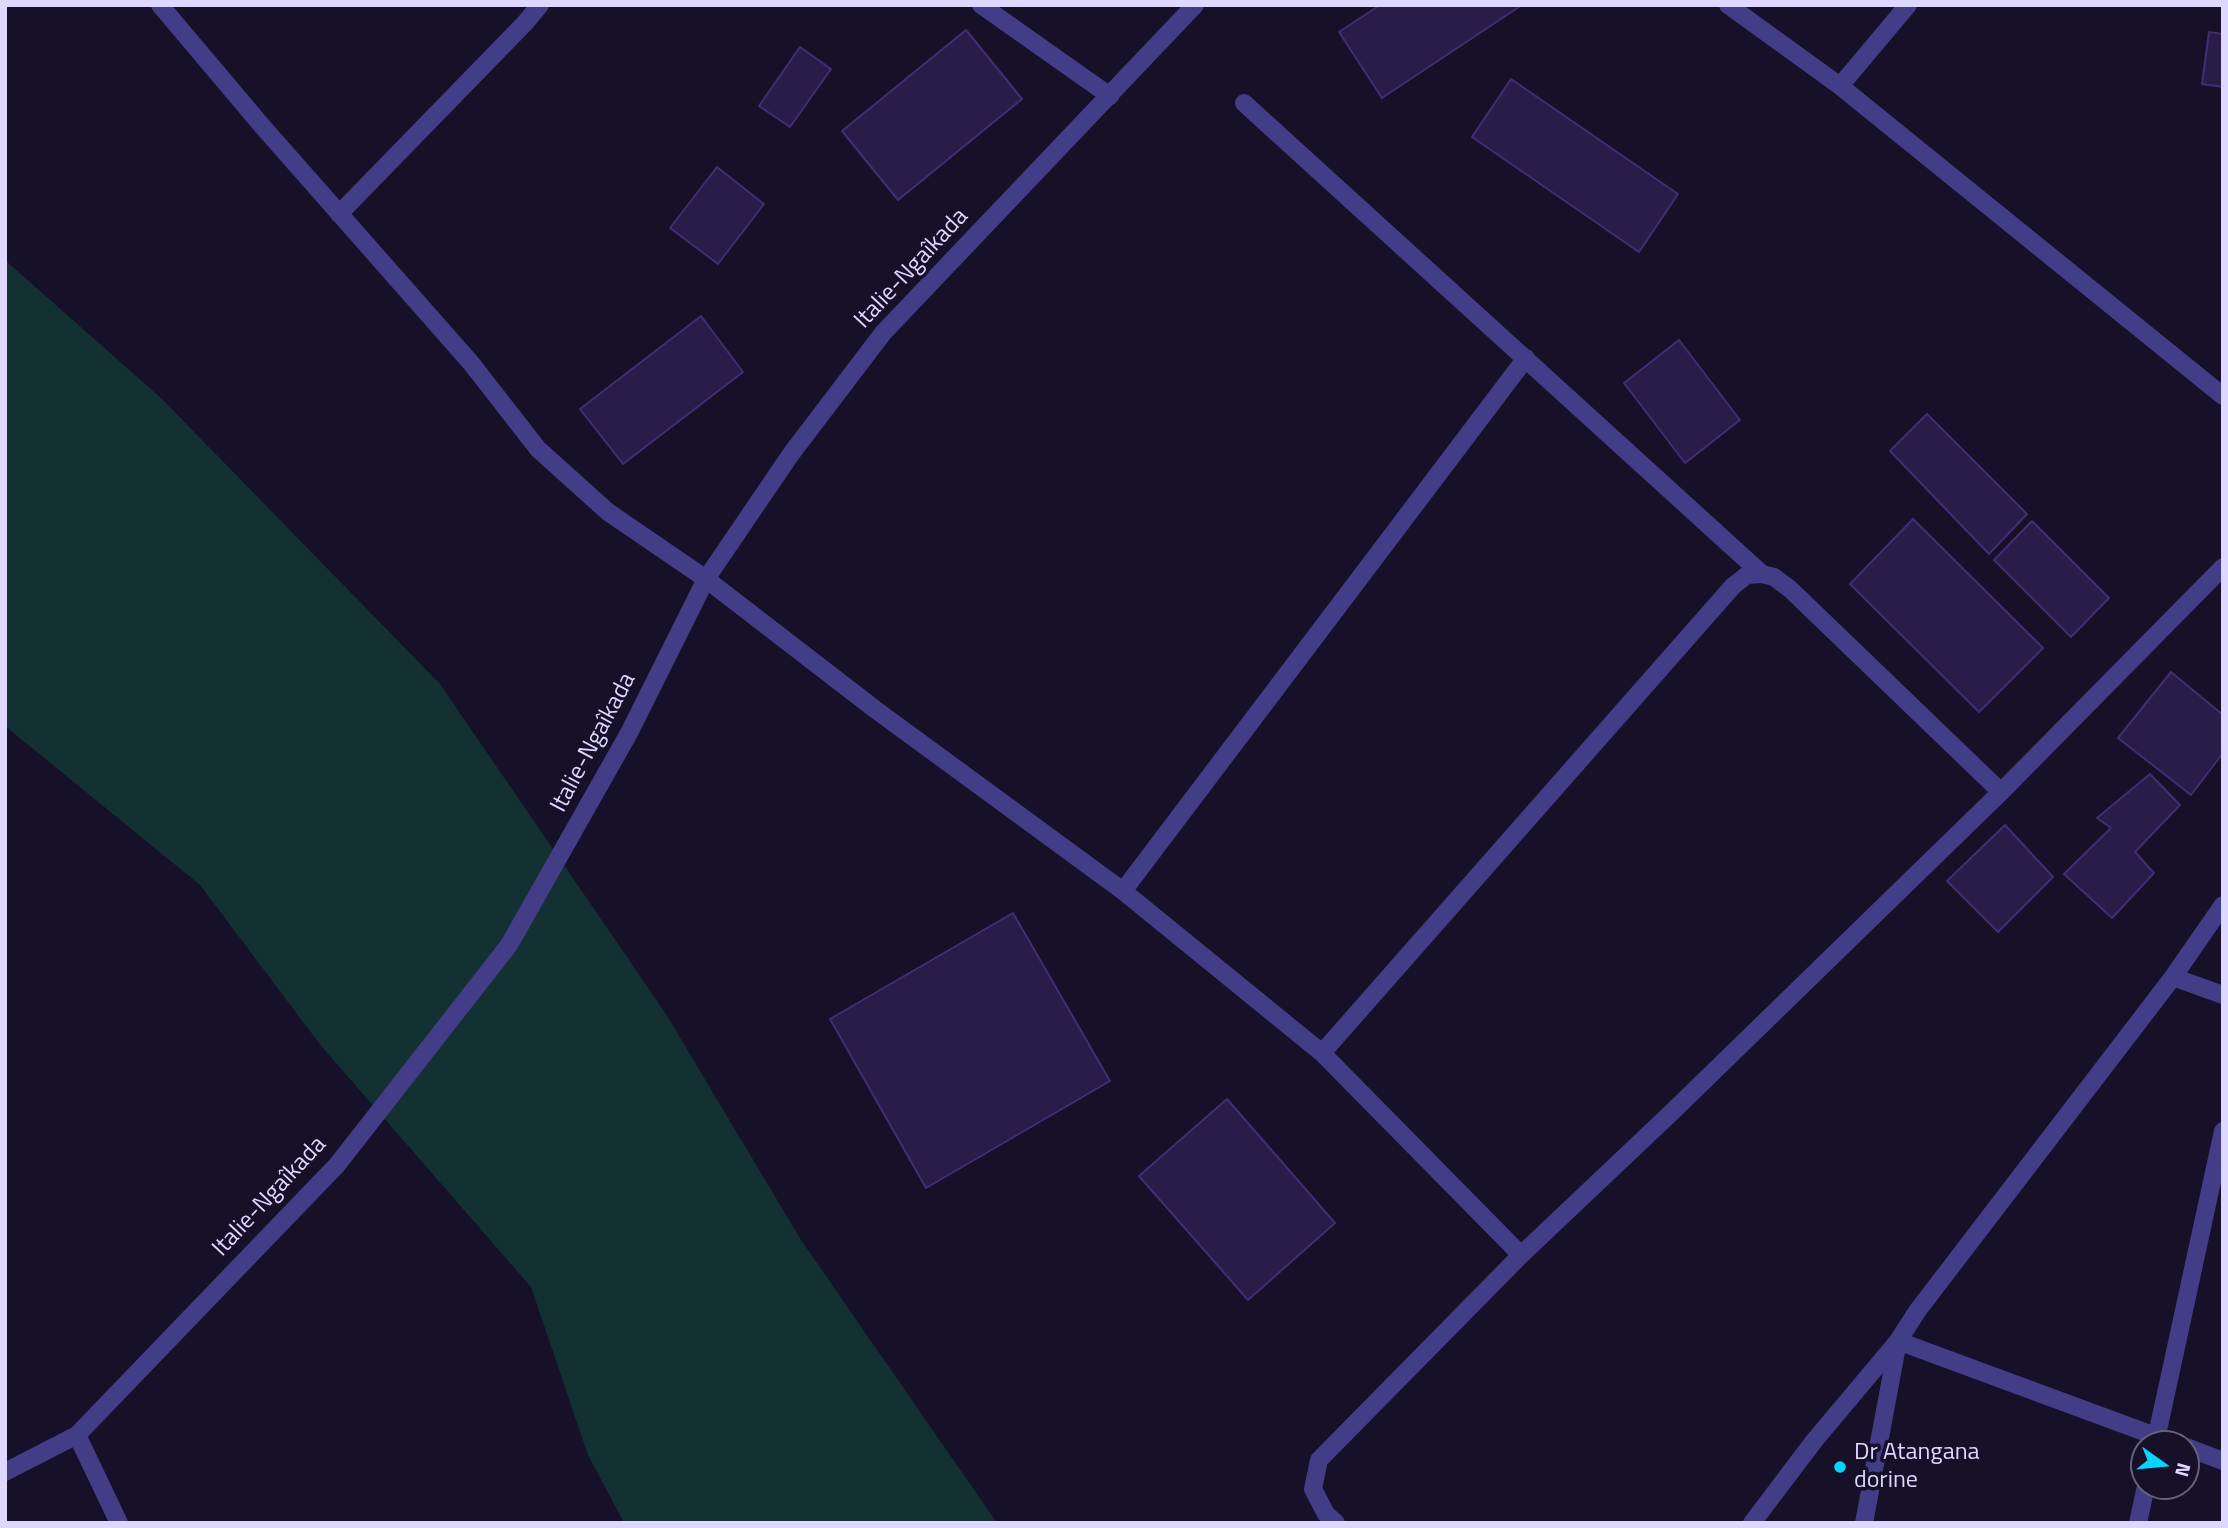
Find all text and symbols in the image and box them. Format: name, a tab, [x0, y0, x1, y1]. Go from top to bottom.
street label: Italie-Ngaîkada	[849, 203, 975, 335]
street label: Italie-Ngaîkada	[545, 668, 643, 818]
street label: Italie-Ngaîkada	[207, 1131, 333, 1263]
north arrow	[2130, 1430, 2200, 1500]
place label: Dr Atangana dorine	[1854, 1439, 1980, 1495]
marker: Dr Atangana dorine	[1832, 1459, 1848, 1475]
text: N	[2168, 1460, 2200, 1480]

